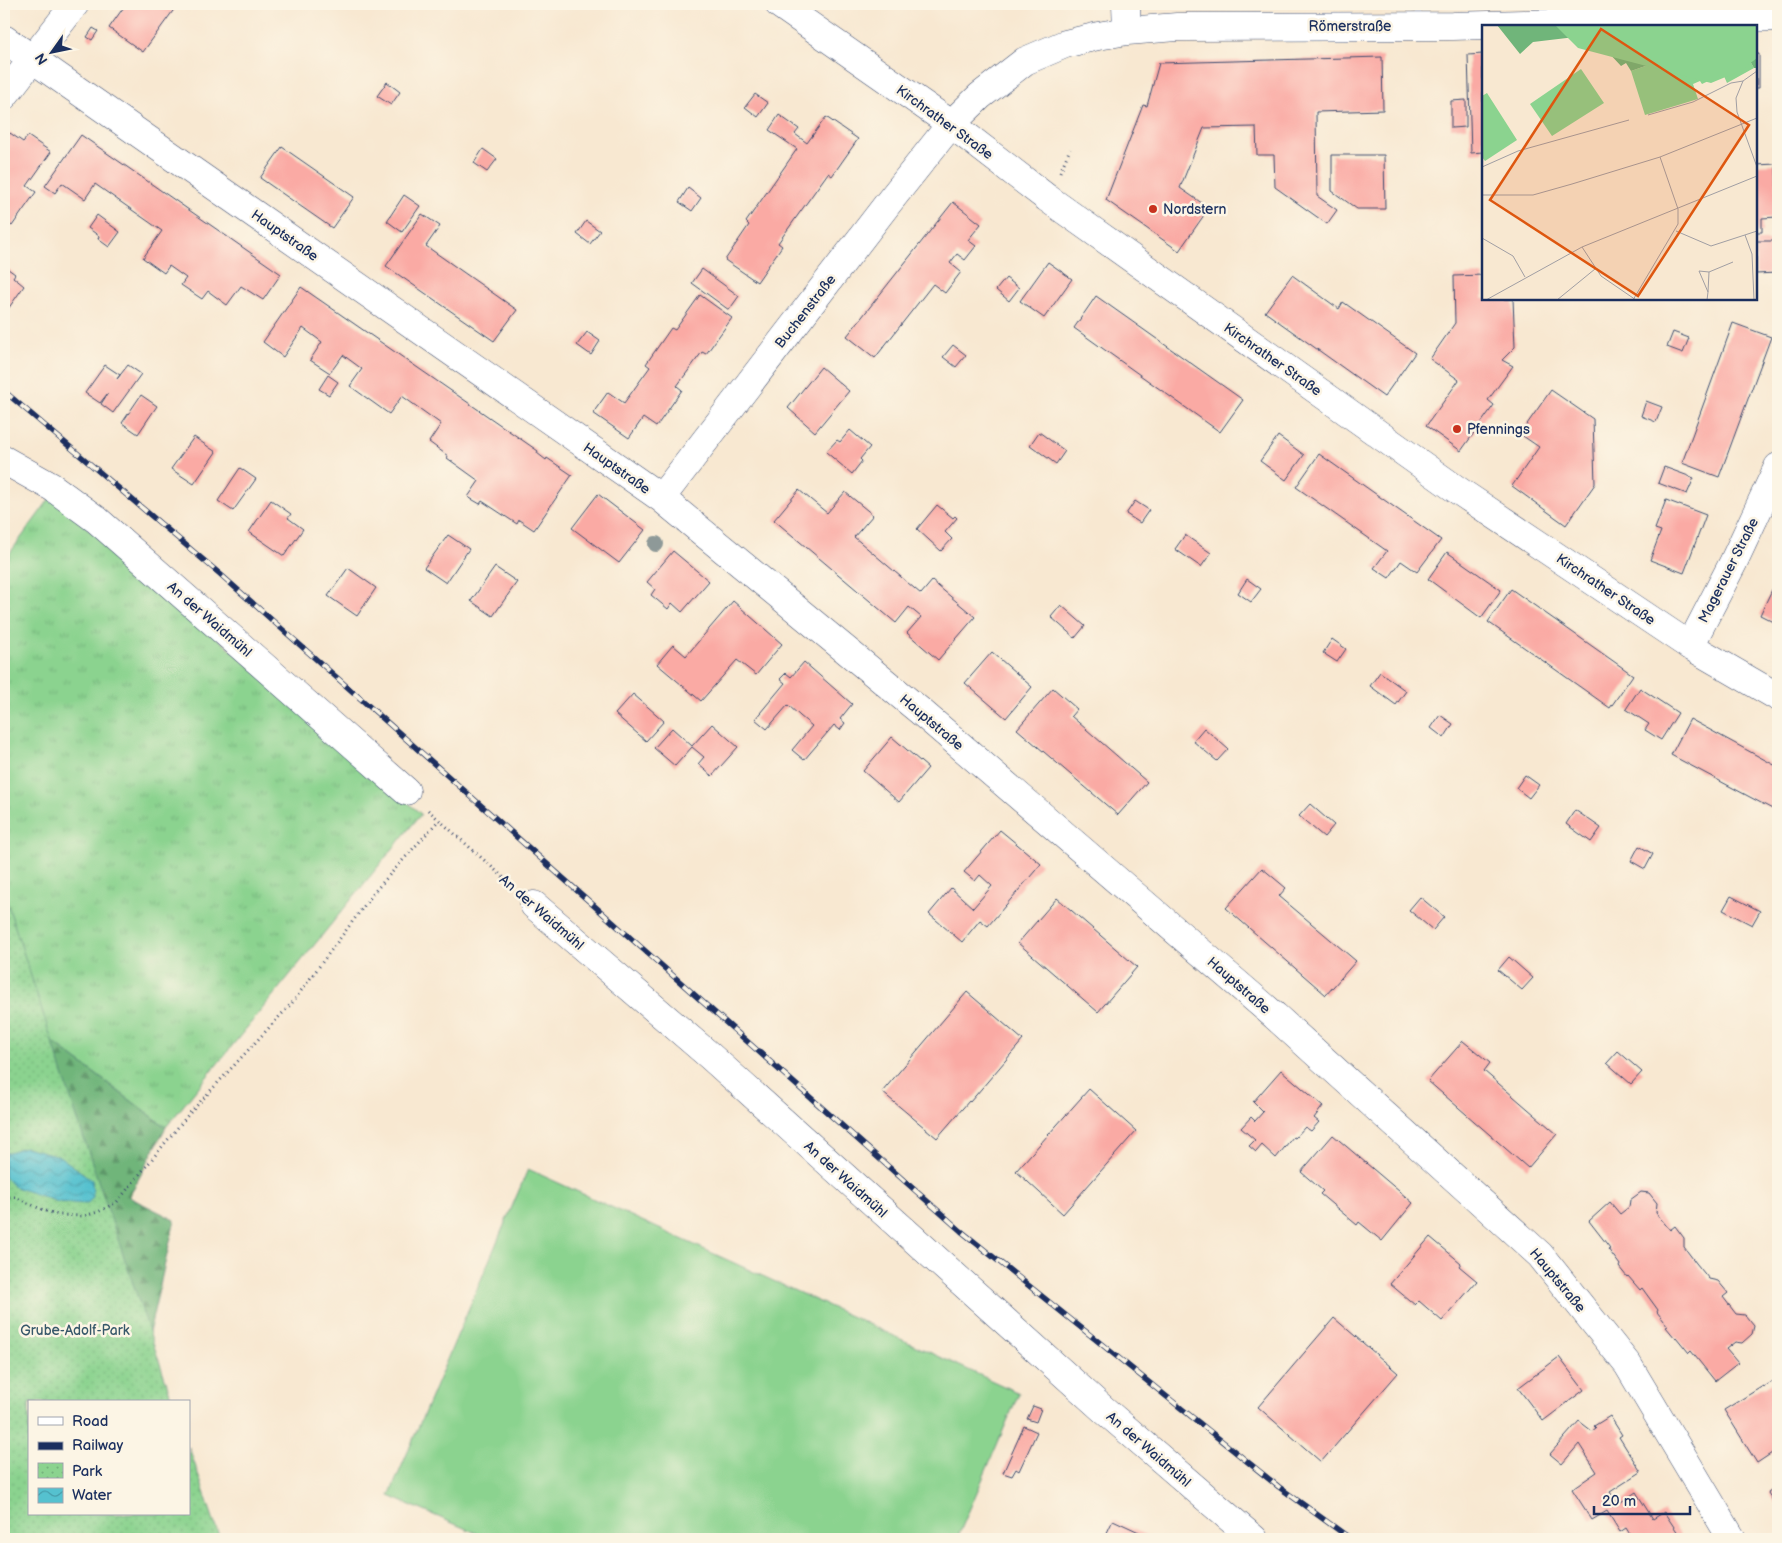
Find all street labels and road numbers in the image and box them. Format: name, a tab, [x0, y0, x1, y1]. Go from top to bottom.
street label: Römerstraße	[1309, 18, 1391, 35]
street label: Kirchrather Straße	[893, 82, 996, 163]
street label: Hauptstraße	[248, 206, 322, 265]
street label: Buchenstraße	[771, 271, 839, 352]
street label: Kirchrather Straße	[1221, 319, 1325, 399]
street label: Hauptstraße	[580, 439, 654, 498]
street label: Magerauer Straße	[1695, 515, 1762, 625]
street label: Kirchrather Straße	[1553, 550, 1658, 629]
street label: An der Waidmühl	[164, 578, 255, 661]
street label: Hauptstraße	[896, 691, 967, 754]
street label: An der Waidmühl	[496, 871, 587, 954]
street label: Hauptstraße	[1204, 953, 1274, 1017]
street label: An der Waidmühl	[800, 1137, 891, 1221]
street label: Hauptstraße	[1526, 1245, 1589, 1316]
street label: An der Waidmühl	[1103, 1408, 1194, 1491]

